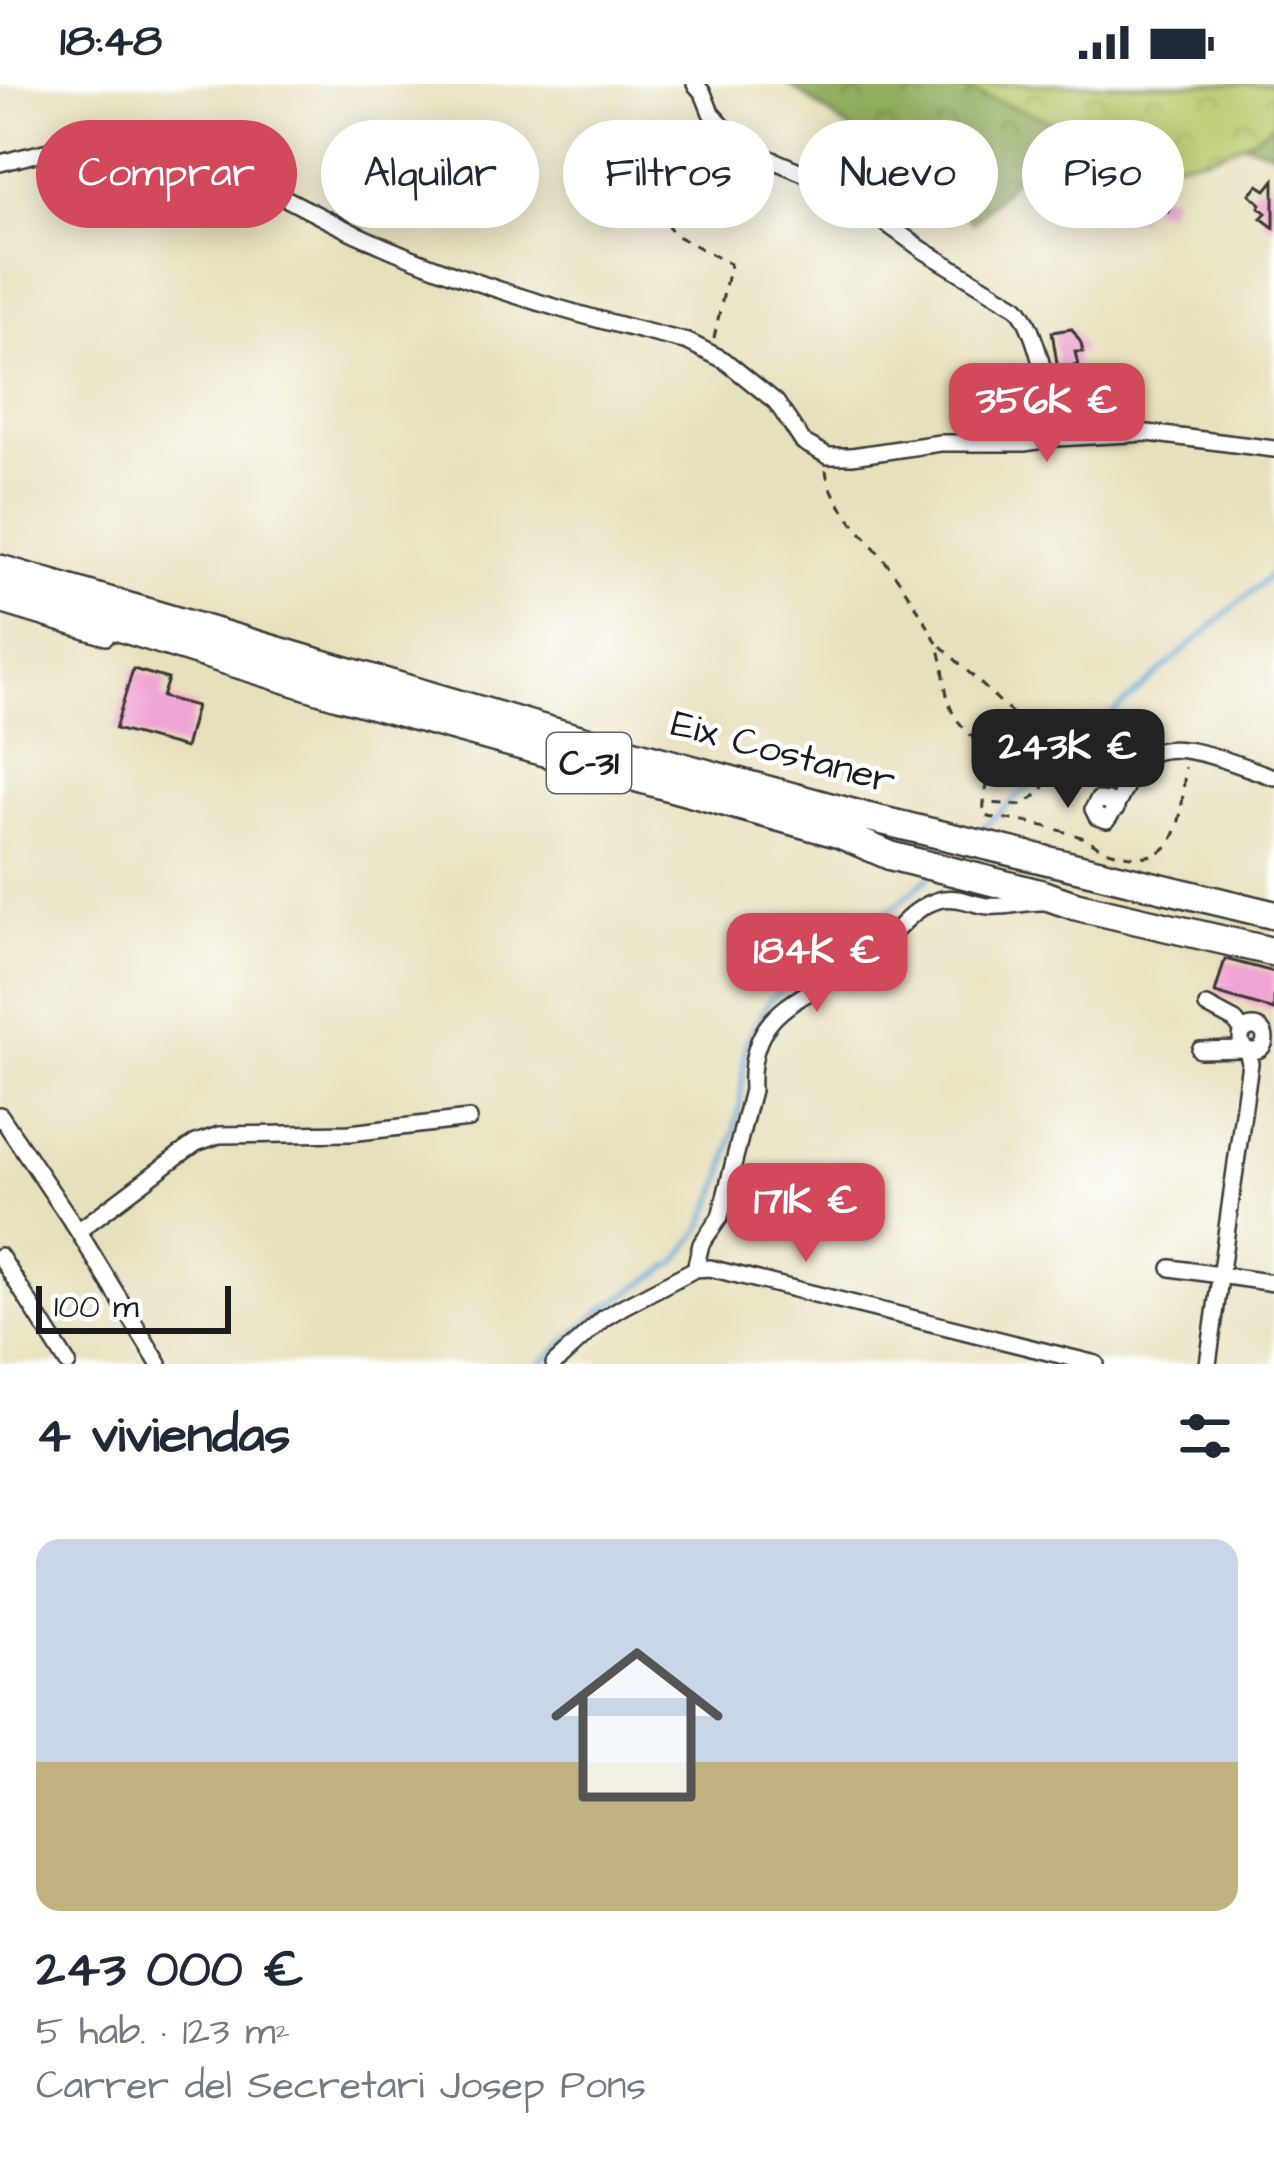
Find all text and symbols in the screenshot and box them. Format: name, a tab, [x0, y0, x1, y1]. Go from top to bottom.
text: 18:48	[60, 11, 162, 73]
chip: Comprar	[36, 120, 297, 228]
chip: Alquilar	[321, 120, 539, 228]
chip: Filtros	[563, 120, 774, 228]
chip: Nuevo	[798, 120, 998, 228]
chip: Piso	[1022, 120, 1184, 228]
pin: 356K €	[949, 363, 1145, 465]
text: 356K €	[976, 375, 1118, 429]
street label: Eix Costaner	[665, 697, 901, 809]
pin: 243K €	[970, 709, 1166, 811]
text: 243K €	[999, 721, 1137, 775]
road number: C-31	[547, 733, 631, 793]
pin: 184K €	[719, 913, 915, 1015]
text: 184K €	[753, 925, 881, 979]
pin: 171K €	[708, 1163, 904, 1265]
text: 171K €	[754, 1175, 858, 1229]
scale bar	[36, 1280, 231, 1333]
text: 100 m	[54, 1284, 139, 1330]
text: 4 viviendas	[36, 1401, 290, 1472]
icon: filters	[1172, 1403, 1238, 1469]
icon: home	[529, 1617, 745, 1833]
text: 243 000 €	[36, 1935, 304, 2006]
text: 5 hab. · 123 m²	[36, 2006, 290, 2060]
text: Carrer del Secretari Josep Pons	[36, 2060, 646, 2114]

